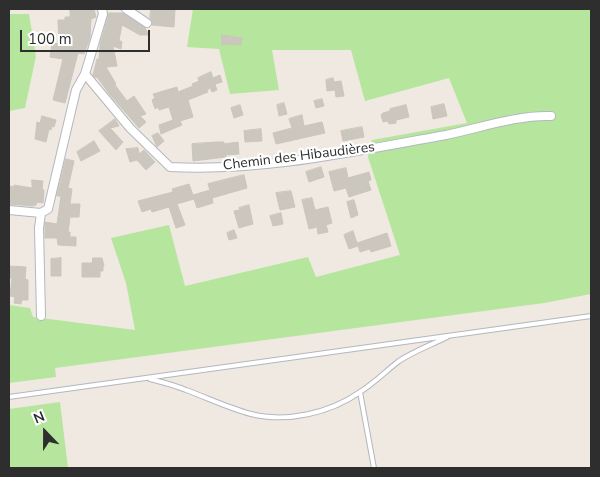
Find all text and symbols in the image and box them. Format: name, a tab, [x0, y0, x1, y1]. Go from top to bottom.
scale bar	[22, 20, 152, 52]
text: 100 m	[28, 29, 72, 49]
street label: Chemin des Hibaudières	[222, 139, 376, 175]
north arrow	[20, 407, 70, 457]
text: N	[31, 407, 48, 428]

